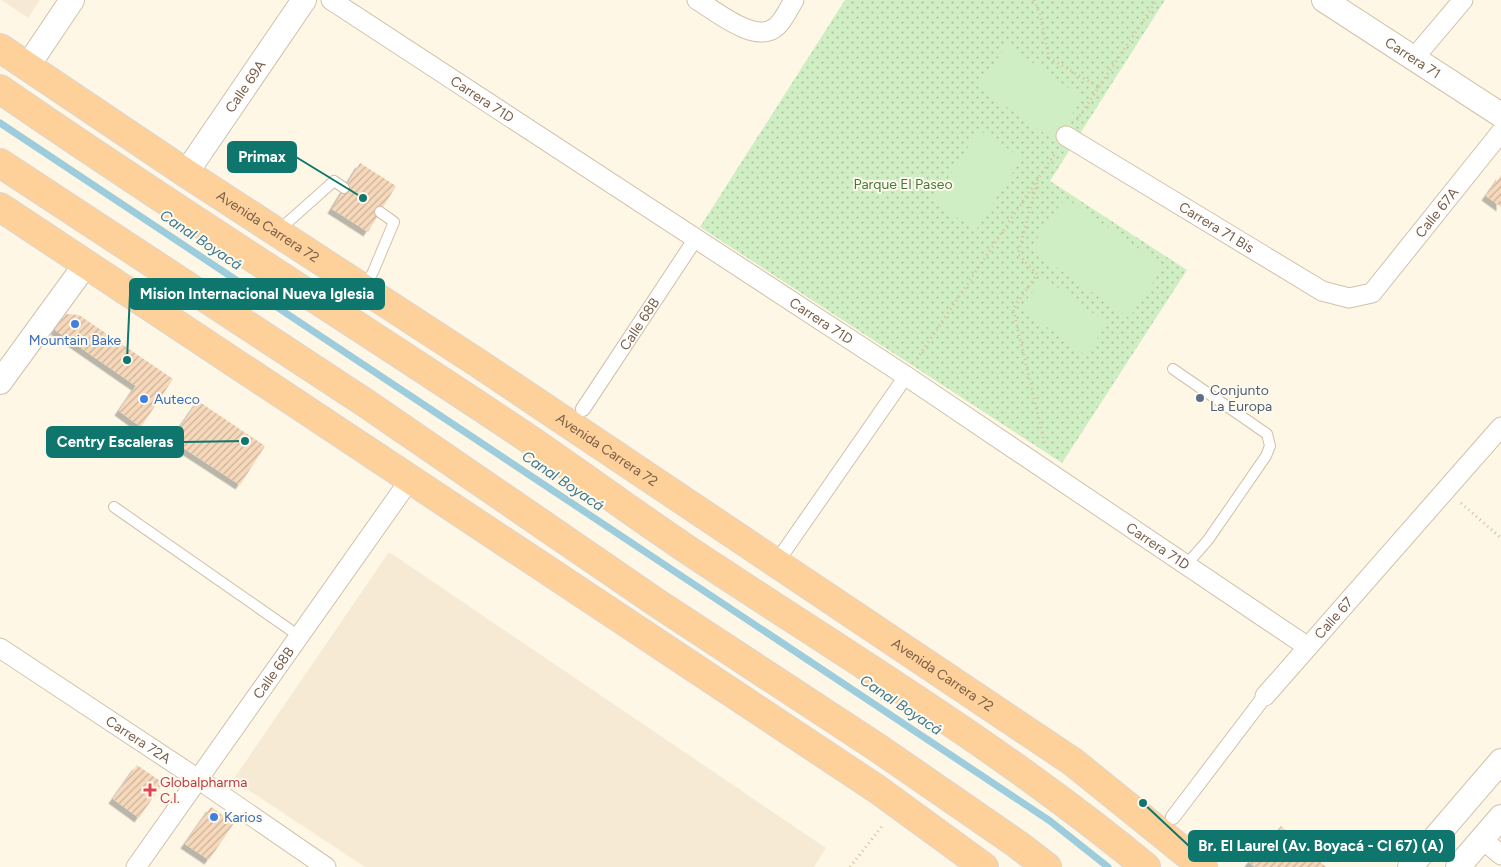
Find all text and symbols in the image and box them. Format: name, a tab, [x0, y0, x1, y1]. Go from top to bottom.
street label: Carrera 71	[1382, 34, 1444, 82]
street label: Calle 69A	[222, 57, 270, 116]
street label: Carrera 71D	[447, 72, 517, 126]
callout: Primax	[228, 142, 296, 172]
text: Primax	[238, 148, 286, 166]
park label: Parque El Paseo	[853, 176, 953, 193]
street label: Calle 67A	[1412, 184, 1463, 241]
street label: Avenida Carrera 72	[213, 187, 322, 266]
street label: Carrera 71 Bis	[1176, 198, 1257, 257]
water label: Canal Boyacá	[157, 206, 246, 274]
callout: Mision Internacional Nueva Iglesia	[130, 279, 384, 309]
text: Mision Internacional Nueva Iglesia	[140, 285, 374, 303]
street label: Carrera 71D	[786, 294, 856, 348]
street label: Calle 68B	[616, 295, 663, 354]
marker: Mountain Bake	[69, 318, 81, 330]
place label: Mountain Bake	[29, 332, 122, 349]
place label: Conjunto La Europa	[1210, 382, 1272, 415]
place label: Auteco	[154, 391, 200, 408]
marker: Conjunto La Europa	[1194, 392, 1206, 404]
marker: Auteco	[138, 393, 150, 405]
street label: Avenida Carrera 72	[553, 410, 661, 490]
callout: Centry Escaleras	[47, 427, 183, 457]
text: Centry Escaleras	[57, 433, 173, 451]
water label: Canal Boyacá	[519, 447, 608, 515]
street label: Carrera 71D	[1123, 519, 1193, 574]
street label: Calle 67	[1311, 593, 1357, 643]
street label: Avenida Carrera 72	[888, 635, 997, 715]
street label: Calle 68B	[250, 644, 298, 702]
water label: Canal Boyacá	[857, 671, 946, 739]
street label: Carrera 72A	[102, 712, 174, 768]
place label: Globalpharma C.I.	[160, 774, 247, 807]
marker: Globalpharma C.I.	[144, 784, 156, 796]
place label: Karios	[224, 809, 262, 826]
marker: Karios	[208, 811, 220, 823]
callout: Br. El Laurel (Av. Boyacá - Cl 67) (A)	[1189, 831, 1454, 861]
text: Br. El Laurel (Av. Boyacá - Cl 67) (A)	[1198, 837, 1444, 855]

